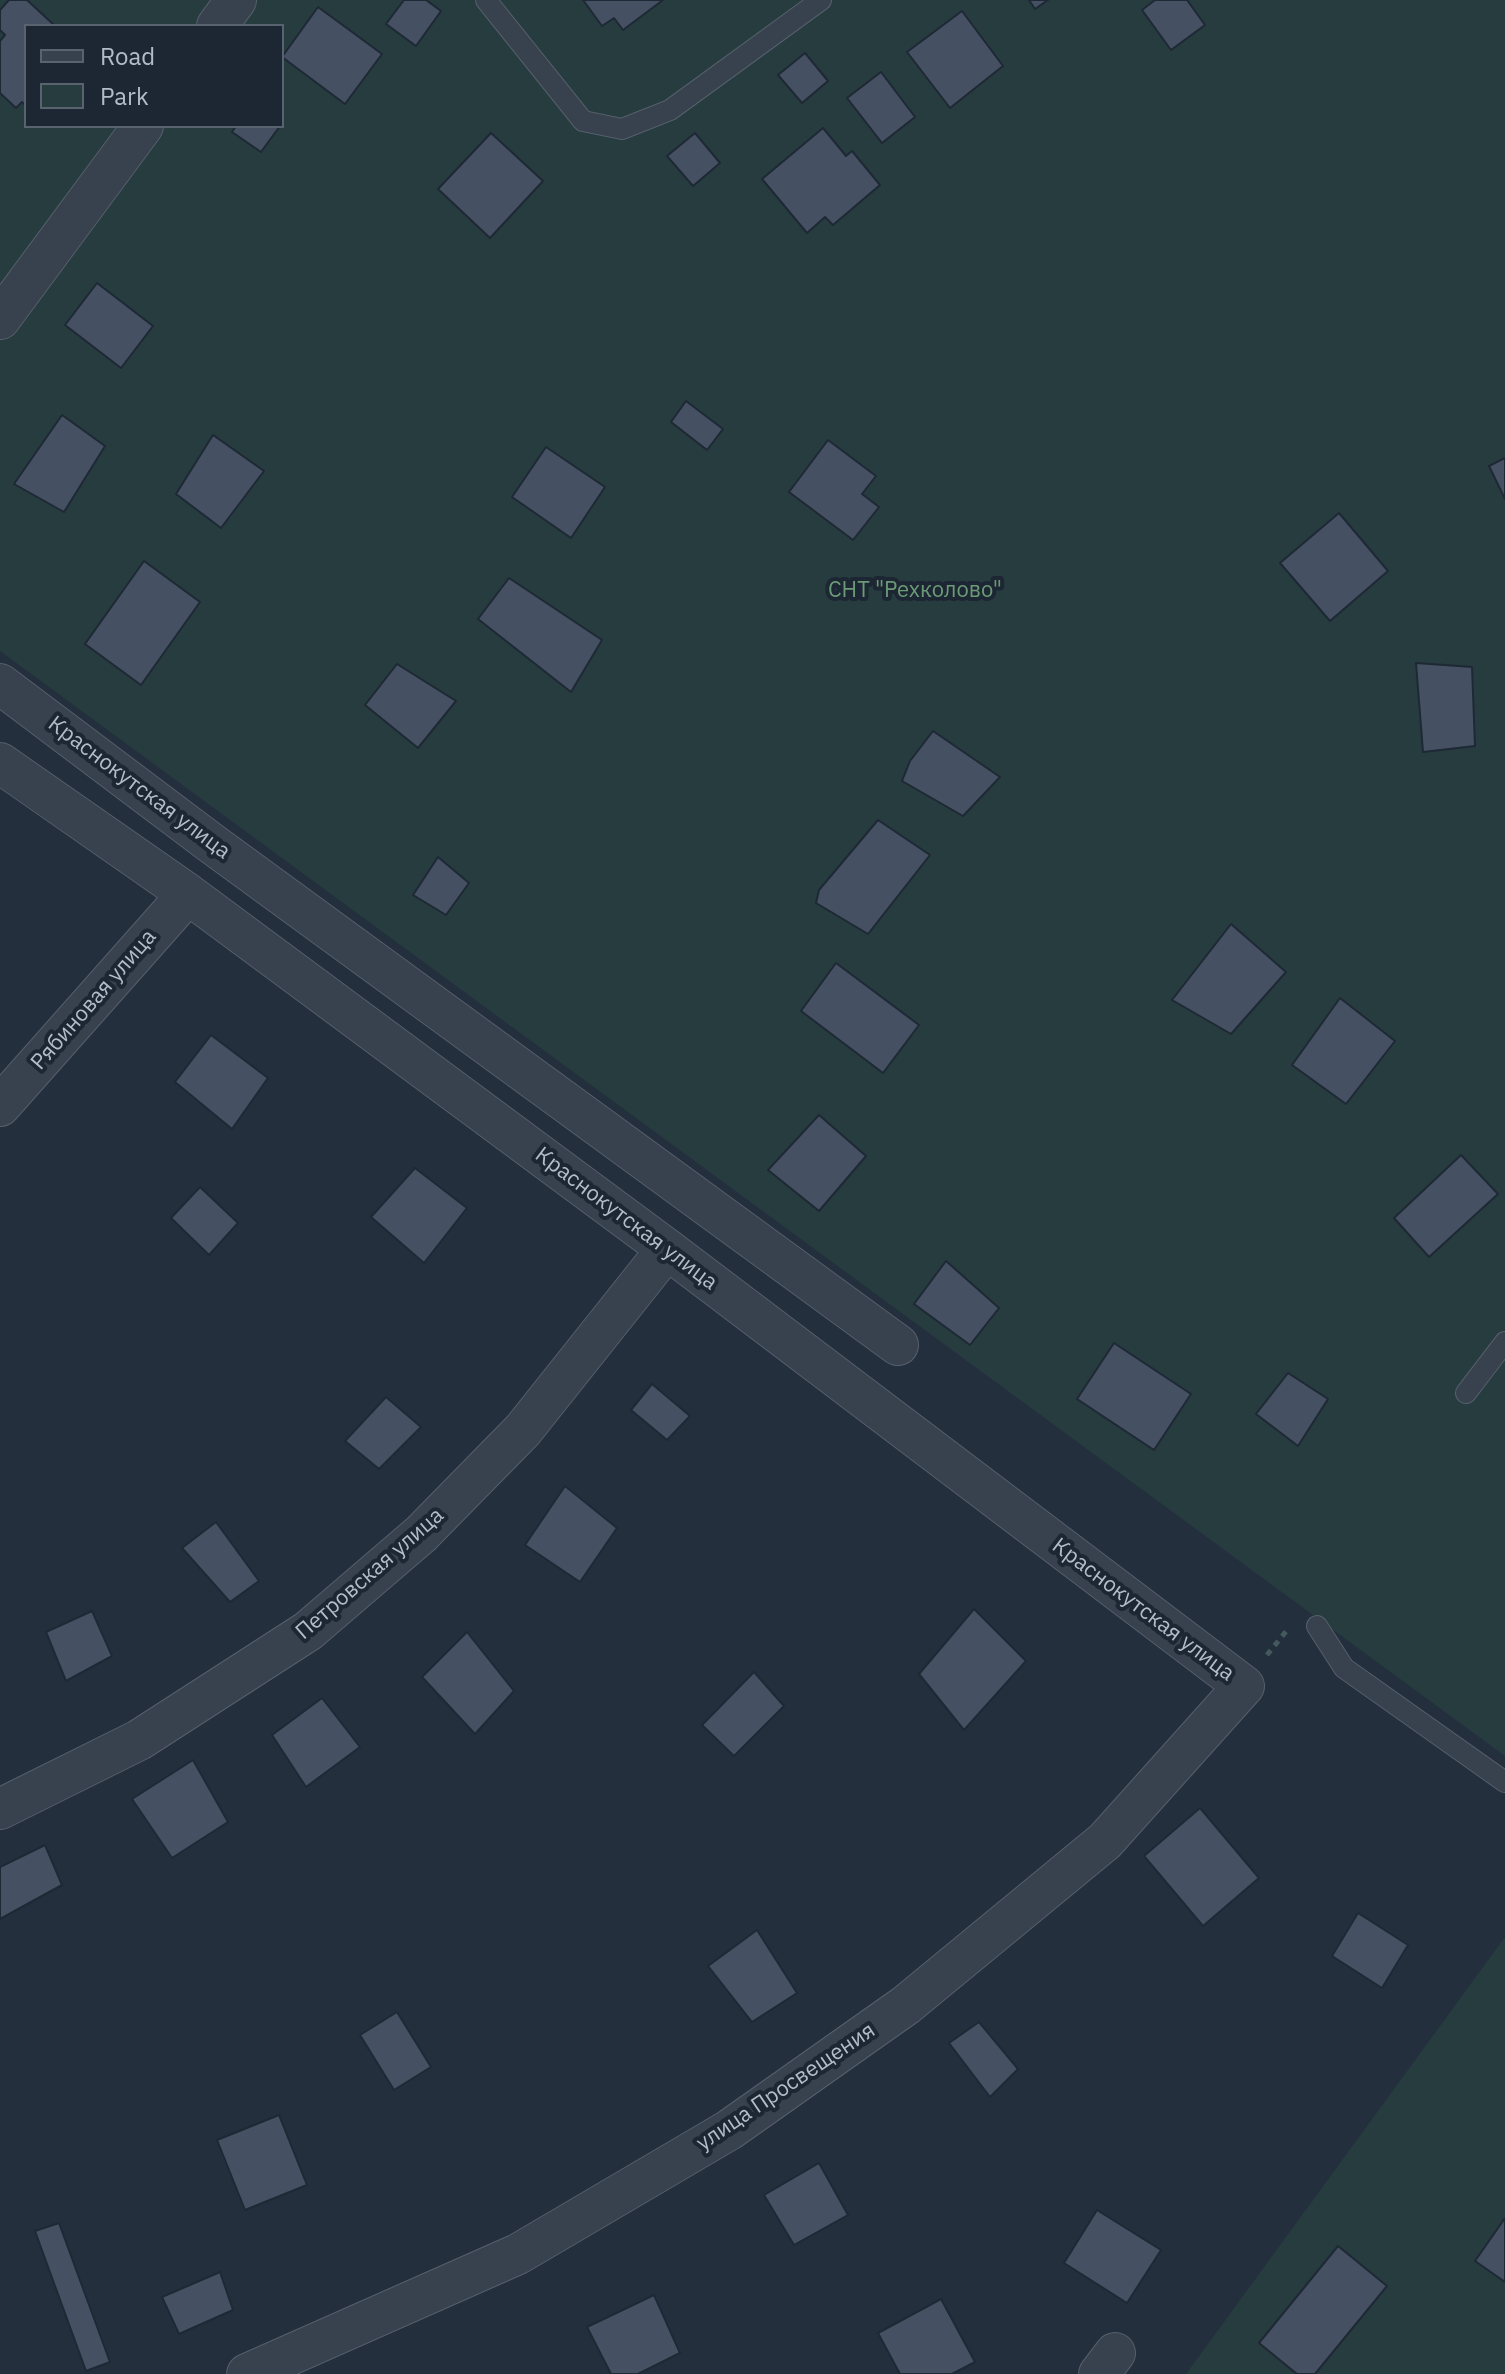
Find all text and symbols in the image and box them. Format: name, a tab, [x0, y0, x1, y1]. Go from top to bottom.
legend	[24, 24, 284, 128]
text: Road	[100, 40, 155, 72]
text: Park	[100, 80, 149, 112]
park label: СНТ "Рехколово"	[828, 578, 1002, 604]
street label: Краснокутская улица	[43, 711, 235, 865]
street label: Рябиновая улица	[26, 924, 162, 1076]
street label: Краснокутская улица	[530, 1142, 722, 1296]
street label: Петровская улица	[291, 1503, 449, 1645]
street label: Краснокутская улица	[1047, 1533, 1239, 1687]
street label: улица Просвещения	[692, 2017, 880, 2157]

